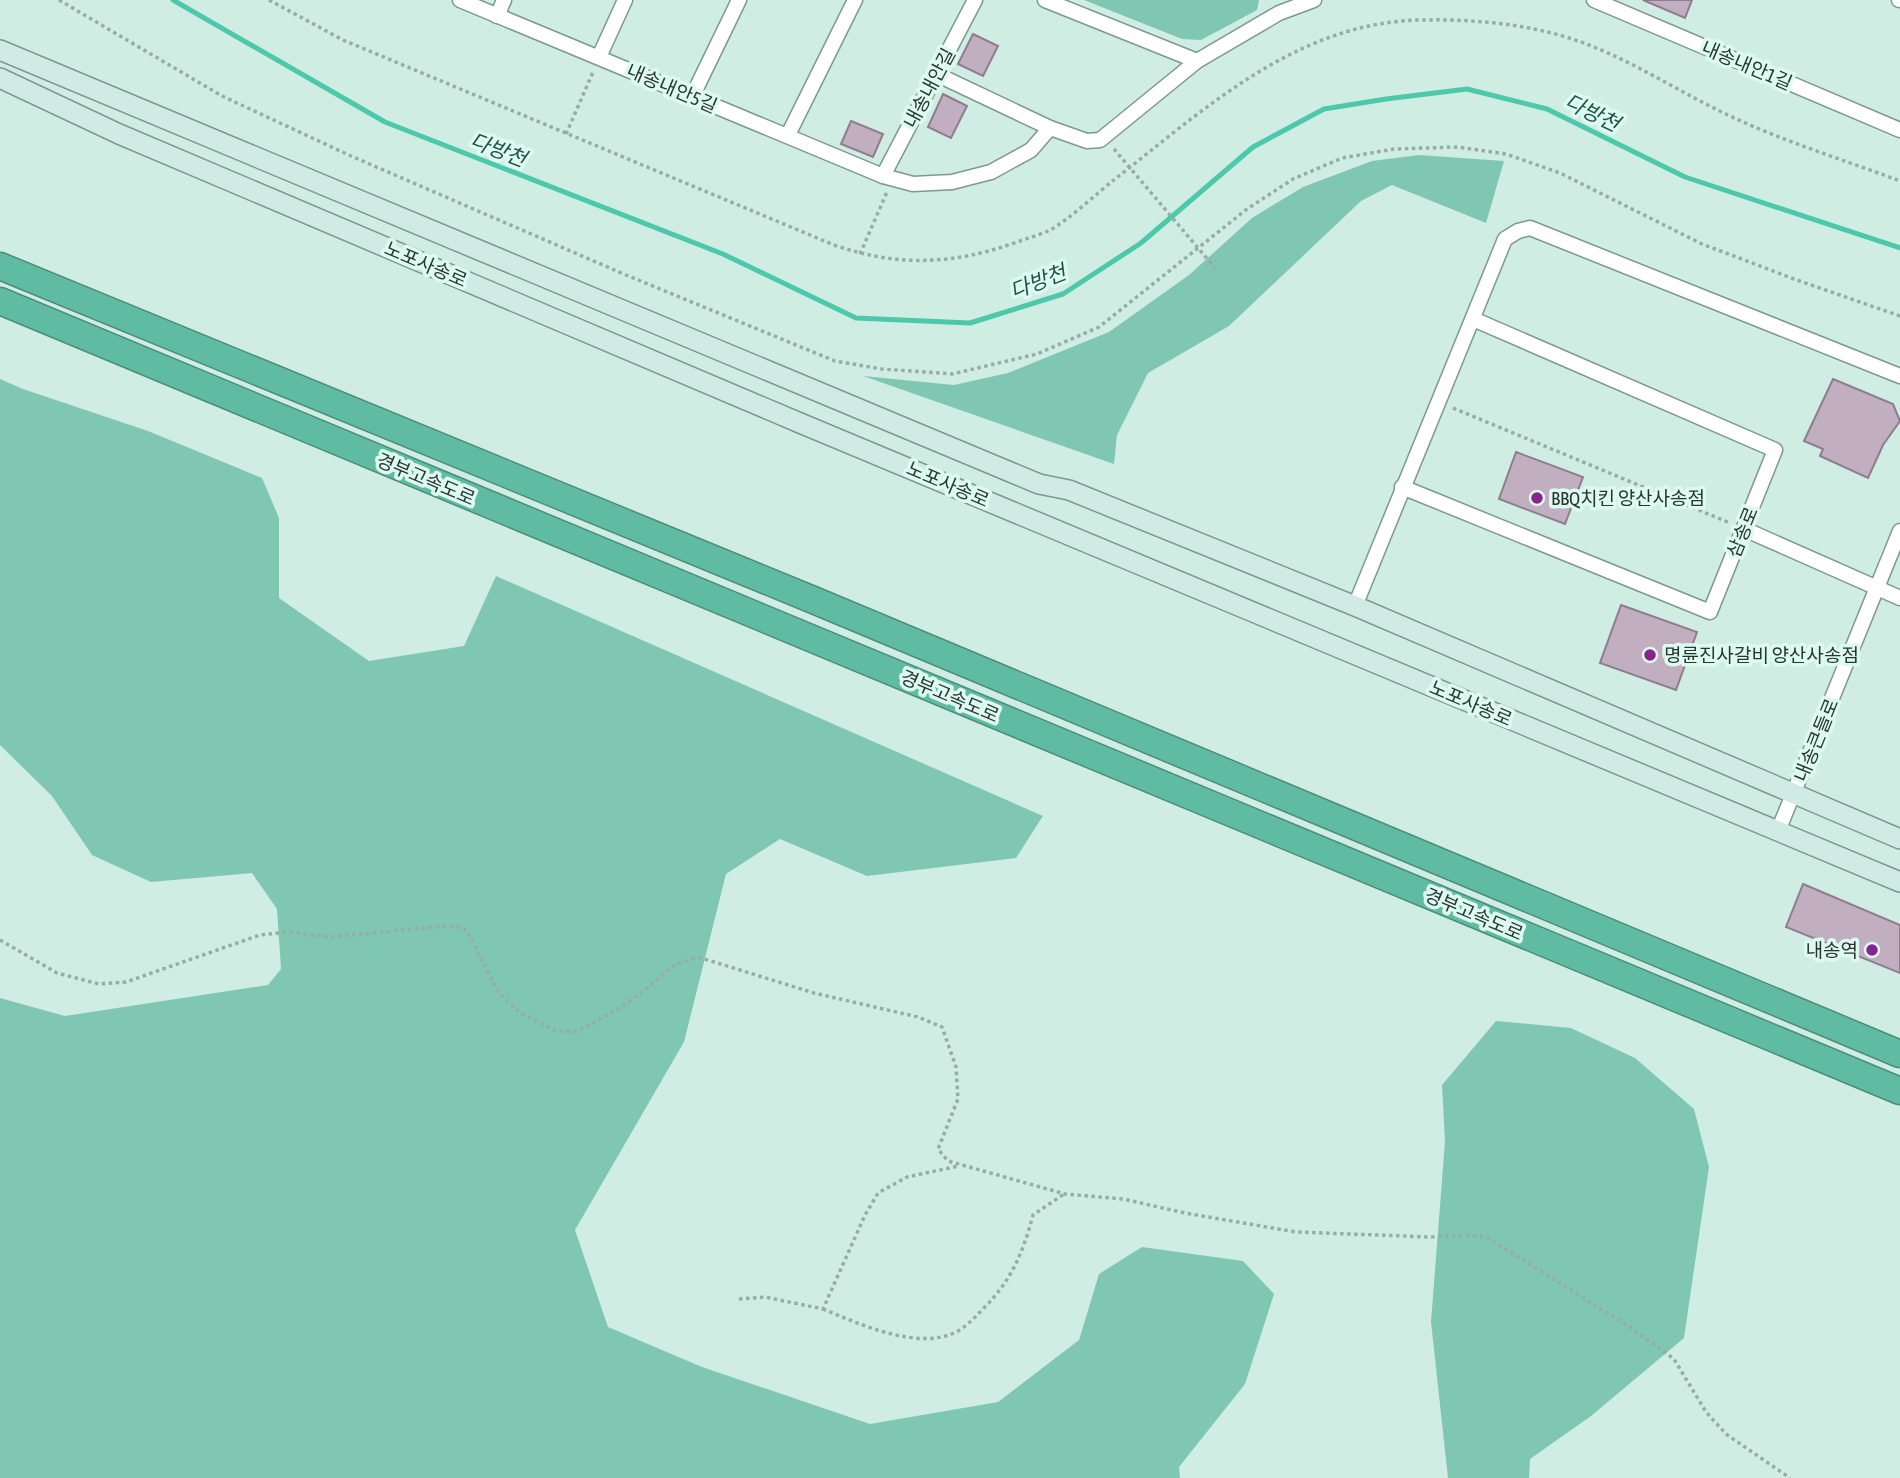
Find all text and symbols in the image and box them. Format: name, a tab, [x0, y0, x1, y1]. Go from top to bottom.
street label: 내송내안1길	[1698, 36, 1796, 94]
street label: 내송내안길	[899, 44, 959, 132]
street label: 내송내안5길	[623, 59, 721, 117]
water label: 다방천	[1561, 89, 1626, 137]
water label: 다방천	[467, 127, 532, 172]
street label: 노포사송로	[381, 237, 471, 291]
water label: 다방천	[1006, 259, 1071, 303]
street label: 경부고속도로	[373, 448, 479, 510]
street label: 노포사송로	[903, 457, 993, 511]
place label: BBQ치킨 양산사송점	[1551, 487, 1705, 509]
marker: BBQ치킨 양산사송점	[1529, 490, 1545, 506]
street label: 삼송로	[1722, 504, 1762, 560]
place label: 명륜진사갈비 양산사송점	[1664, 644, 1859, 666]
marker: 명륜진사갈비 양산사송점	[1642, 647, 1658, 663]
street label: 경부고속도로	[897, 665, 1003, 727]
street label: 노포사송로	[1426, 676, 1516, 730]
street label: 내송큰들로	[1789, 695, 1843, 785]
street label: 경부고속도로	[1421, 883, 1527, 945]
place label: 내송역	[1806, 939, 1858, 961]
marker: 내송역	[1864, 942, 1880, 958]

